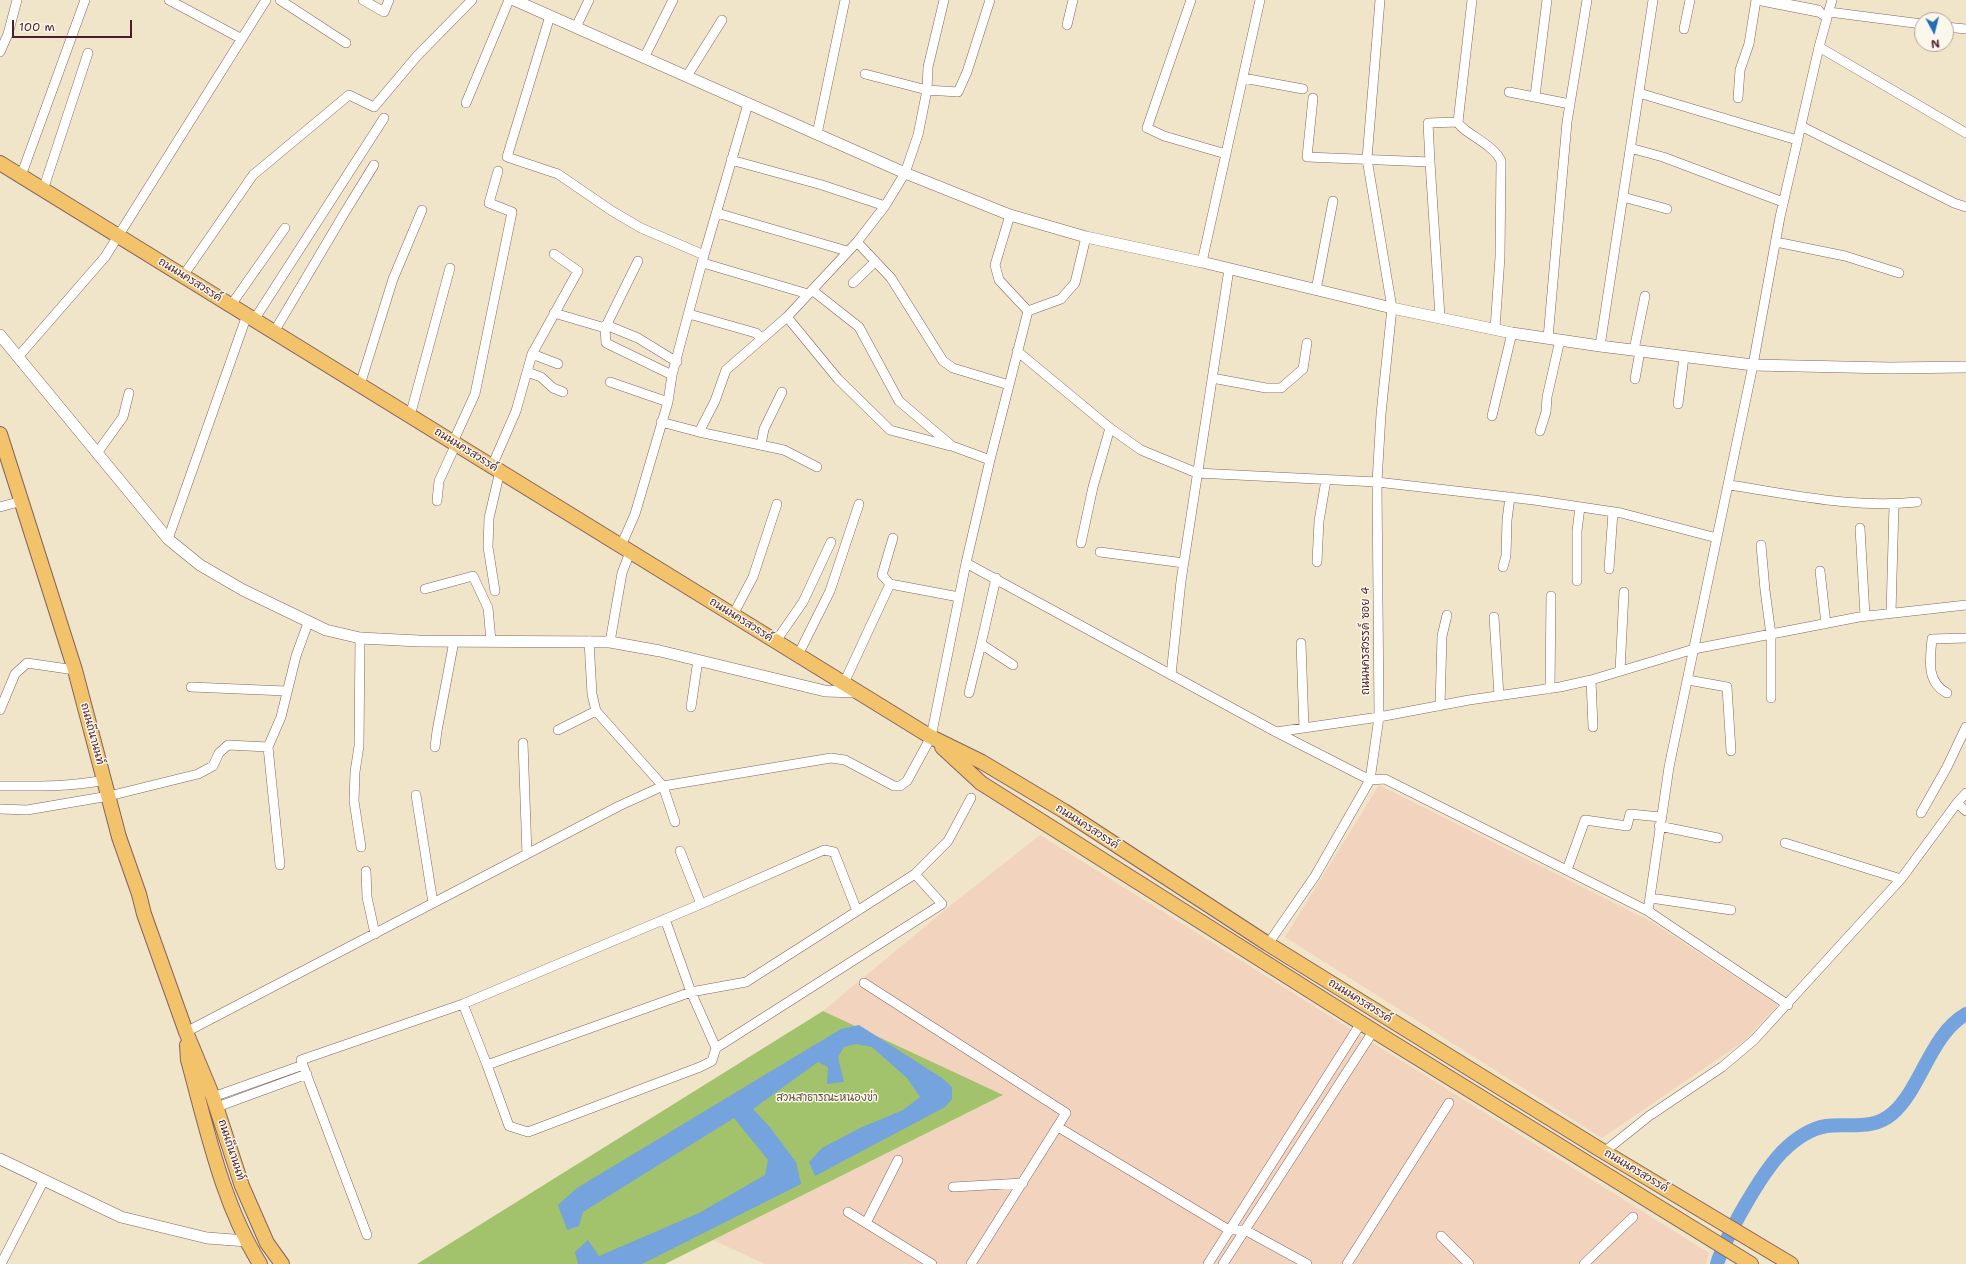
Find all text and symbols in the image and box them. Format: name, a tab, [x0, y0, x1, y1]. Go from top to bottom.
scale bar	[14, 12, 134, 38]
north arrow	[1914, 12, 1954, 52]
text: 100 m	[19, 19, 55, 35]
text: N	[1930, 35, 1941, 51]
street label: ถนนนครสวรรค์	[156, 255, 224, 305]
street label: ถนนนครสวรรค์	[432, 425, 500, 475]
street label: ถนนนครสวรรค์ ซอย 4	[1359, 587, 1373, 695]
street label: ถนนนครสวรรค์	[707, 595, 775, 645]
street label: ถนนถีนานนท์	[77, 702, 107, 766]
street label: ถนนนครสวรรค์	[1053, 802, 1121, 852]
street label: ถนนนครสวรรค์	[1326, 976, 1394, 1026]
park label: สวนสาธารณะหนองข่า	[776, 1091, 878, 1105]
street label: ถนนถีนานนท์	[215, 1118, 247, 1182]
street label: ถนนนครสวรรค์	[1602, 1147, 1670, 1195]

